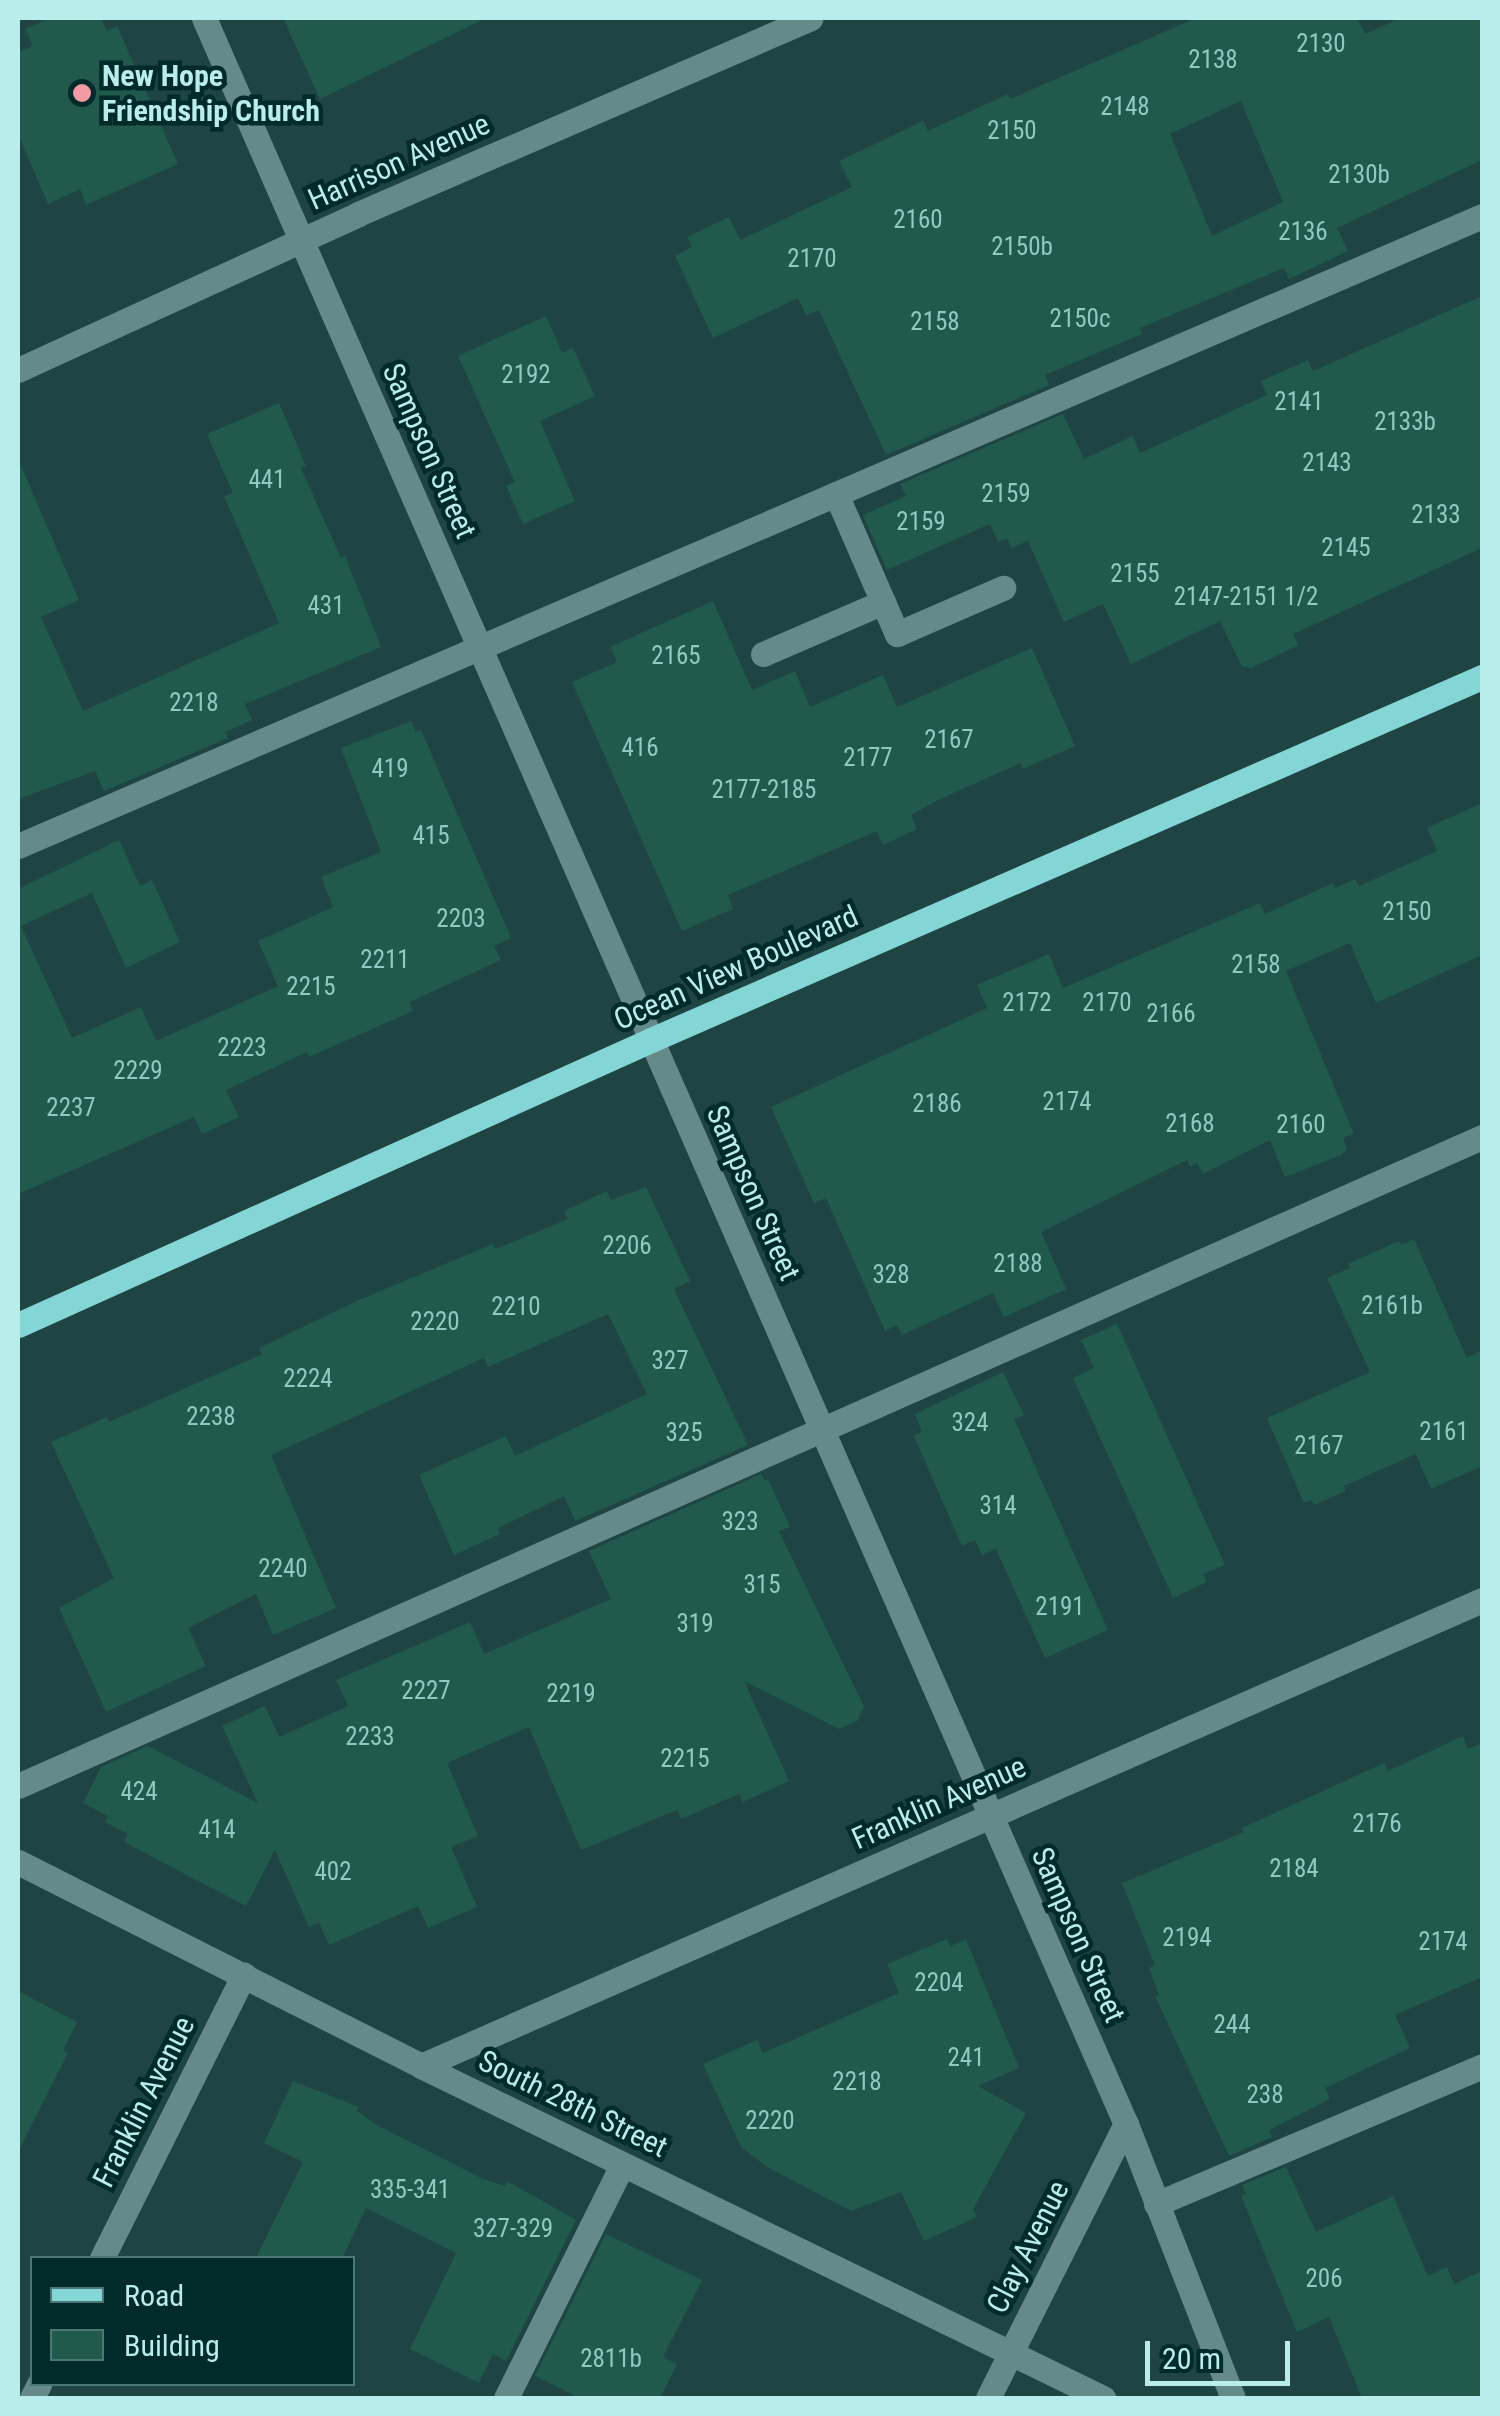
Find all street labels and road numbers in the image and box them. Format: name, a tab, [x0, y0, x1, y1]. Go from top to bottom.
street label: Harrison Avenue	[303, 106, 495, 218]
street label: Sampson Street	[374, 358, 484, 544]
street label: Ocean View Boulevard	[608, 898, 864, 1038]
street label: Sampson Street	[698, 1100, 808, 1286]
street label: Franklin Avenue	[846, 1749, 1032, 1857]
street label: Sampson Street	[1023, 1842, 1133, 2028]
street label: Franklin Avenue	[86, 2011, 202, 2193]
street label: South 28th Street	[473, 2043, 673, 2165]
street label: Clay Avenue	[979, 2175, 1077, 2319]

